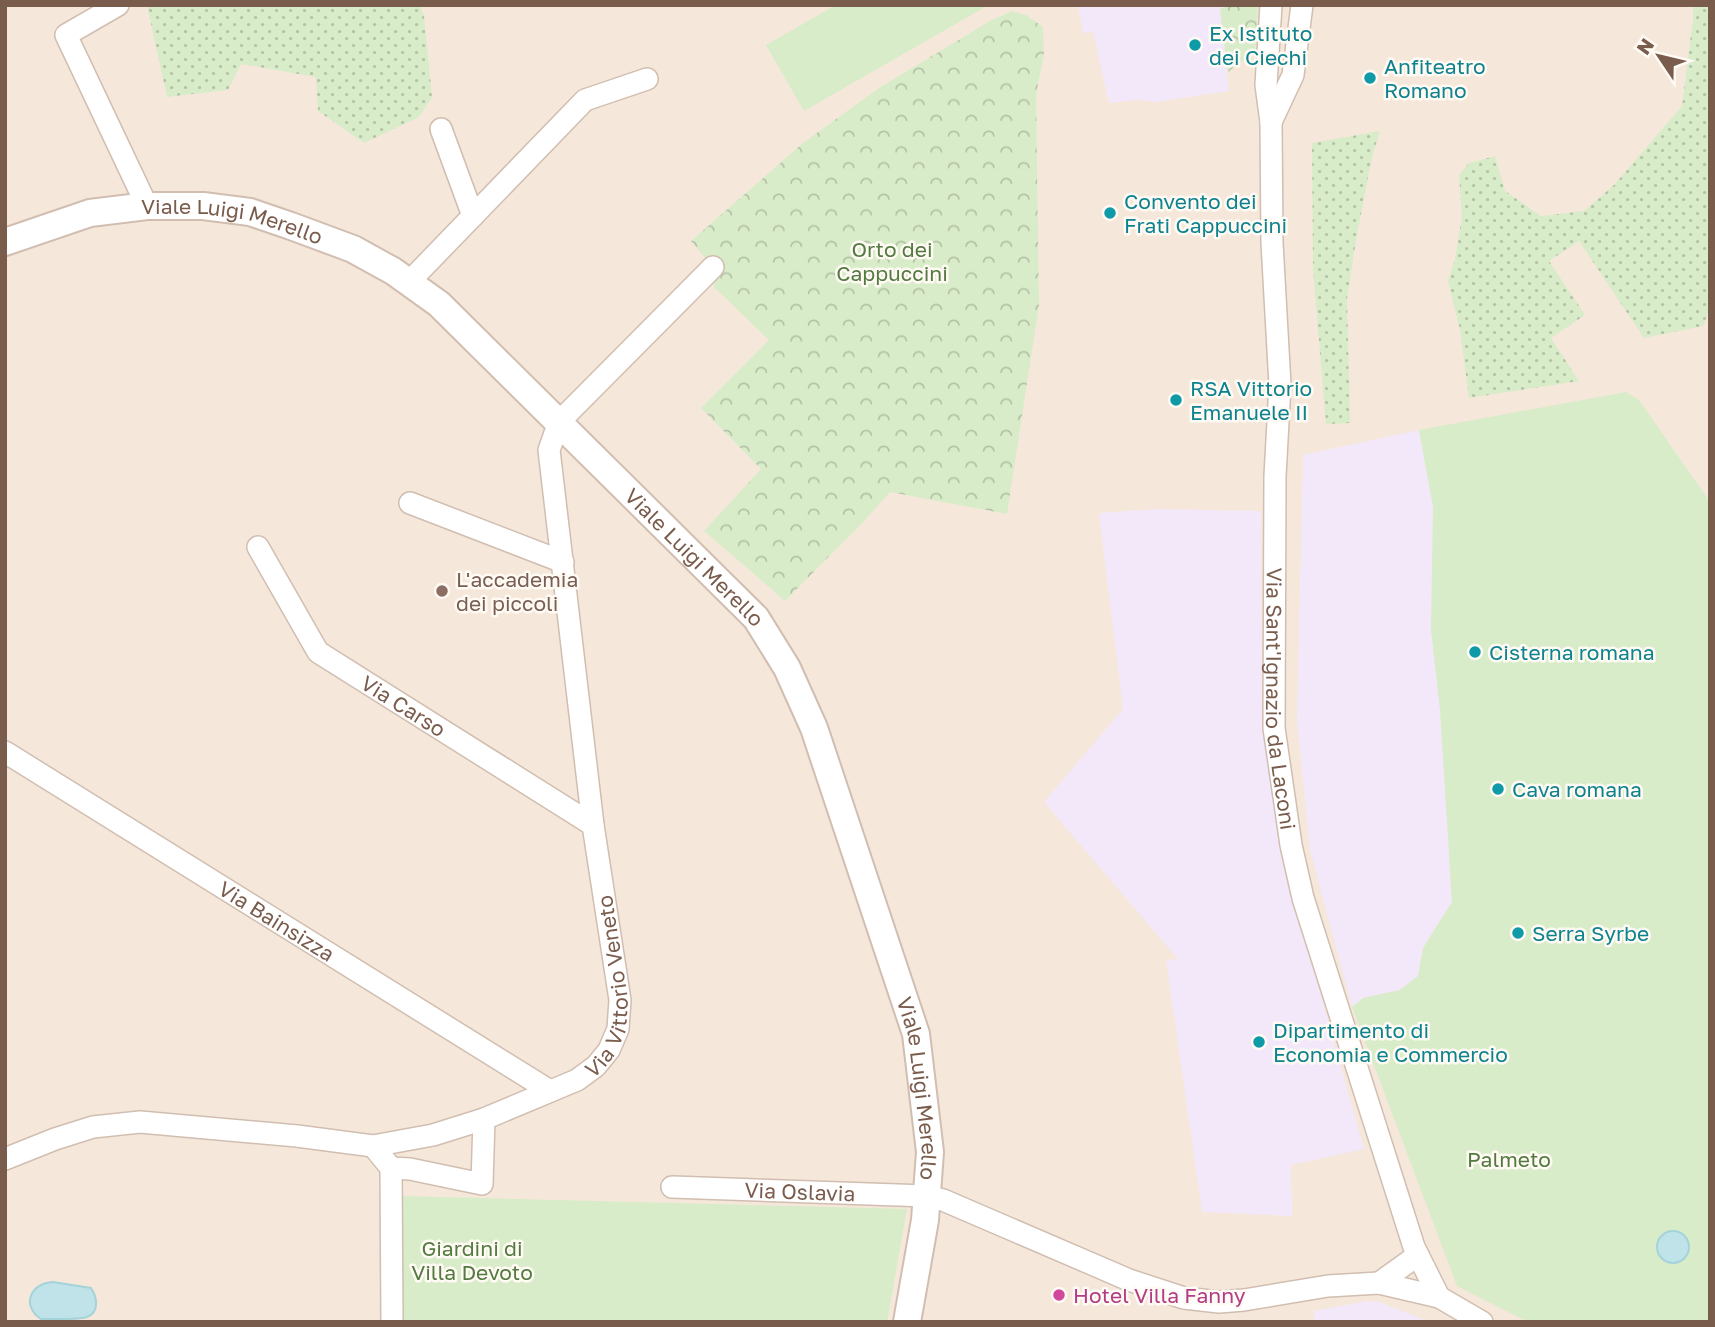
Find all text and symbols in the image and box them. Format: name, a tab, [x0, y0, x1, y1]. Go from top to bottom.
place label: Ex Istituto dei Ciechi	[1209, 20, 1312, 70]
north arrow	[1624, 21, 1694, 91]
text: N	[1631, 33, 1658, 58]
marker: Ex Istituto dei Ciechi	[1187, 37, 1203, 53]
place label: Anfiteatro Romano	[1384, 53, 1486, 103]
marker: Anfiteatro Romano	[1362, 70, 1378, 86]
place label: Convento dei Frati Cappuccini	[1124, 188, 1287, 238]
street label: Viale Luigi Merello	[141, 193, 326, 250]
marker: Convento dei Frati Cappuccini	[1102, 205, 1118, 221]
park label: Orto dei Cappuccini	[836, 236, 948, 286]
place label: RSA Vittorio Emanuele II	[1190, 375, 1312, 425]
marker: RSA Vittorio Emanuele II	[1168, 392, 1184, 408]
street label: Viale Luigi Merello	[619, 483, 770, 632]
place label: L'accademia dei piccoli	[456, 566, 578, 616]
street label: Via Sant'Ignazio da Laconi	[1261, 567, 1302, 832]
marker: L'accademia dei piccoli	[434, 583, 450, 599]
place label: Cisterna romana	[1489, 639, 1655, 665]
marker: Cisterna romana	[1467, 644, 1483, 660]
street label: Via Carso	[356, 670, 451, 742]
place label: Cava romana	[1512, 776, 1642, 802]
marker: Cava romana	[1490, 781, 1506, 797]
street label: Via Bainsizza	[214, 875, 339, 967]
street label: Via Vittorio Veneto	[580, 894, 633, 1083]
place label: Serra Syrbe	[1532, 920, 1649, 946]
marker: Serra Syrbe	[1510, 925, 1526, 941]
street label: Viale Luigi Merello	[891, 993, 943, 1181]
place label: Dipartimento di Economia e Commercio	[1273, 1017, 1508, 1067]
marker: Dipartimento di Economia e Commercio	[1251, 1034, 1267, 1050]
park label: Palmeto	[1467, 1146, 1551, 1172]
street label: Via Oslavia	[744, 1177, 856, 1206]
park label: Giardini di Villa Devoto	[411, 1235, 533, 1285]
place label: Hotel Villa Fanny	[1073, 1282, 1246, 1308]
marker: Hotel Villa Fanny	[1051, 1287, 1067, 1303]

